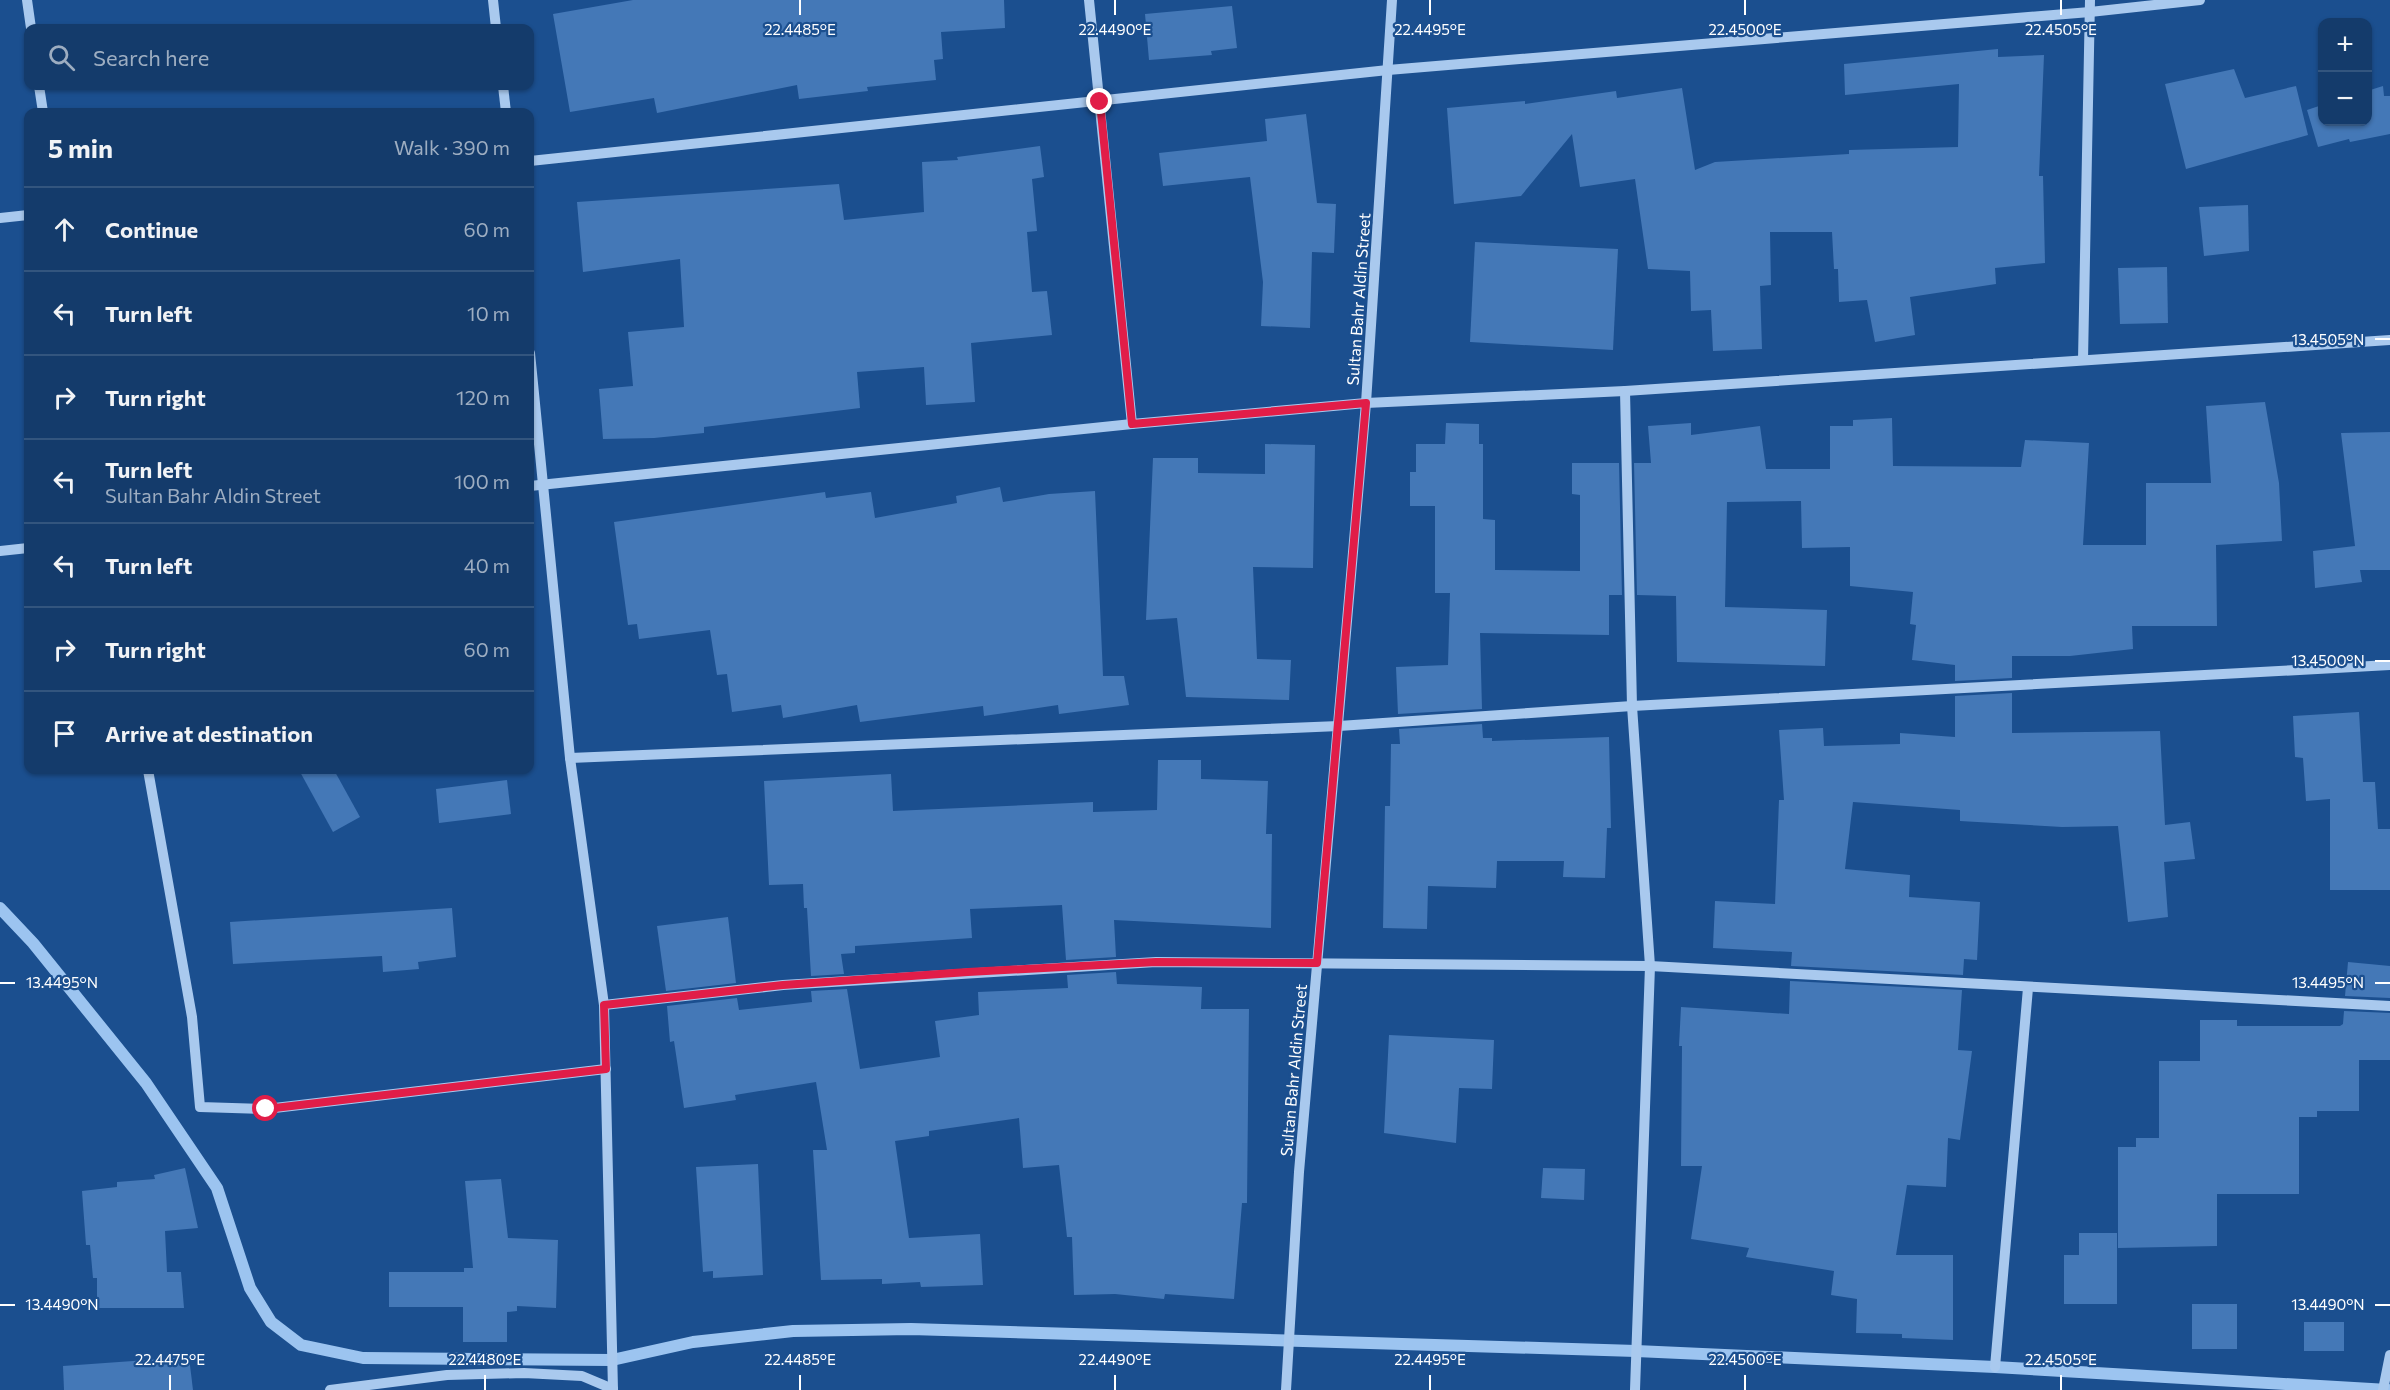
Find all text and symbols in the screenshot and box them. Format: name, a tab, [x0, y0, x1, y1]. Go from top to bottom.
map controls	[2318, 18, 2372, 126]
button: +	[2318, 18, 2372, 72]
text: 22.4485°E	[764, 20, 836, 38]
text: 22.4490°E	[1079, 20, 1151, 38]
text: 22.4495°E	[1394, 20, 1466, 38]
text: 22.4500°E	[1708, 20, 1782, 38]
text: 22.4505°E	[2025, 20, 2097, 38]
search box	[24, 24, 534, 90]
icon: search	[45, 41, 78, 74]
text: Search here	[93, 44, 209, 71]
button: −	[2318, 72, 2372, 126]
route end	[1086, 88, 1112, 114]
text: 5 min	[48, 132, 113, 163]
text: Walk · 390 m	[394, 135, 510, 159]
street label: Sultan Bahr Aldin Street	[1342, 212, 1374, 386]
icon: ahead	[48, 213, 81, 246]
text: Continue	[105, 216, 198, 243]
text: 60 m	[464, 217, 510, 241]
icon: left	[48, 297, 81, 330]
text: Turn left	[105, 300, 192, 327]
text: 10 m	[467, 301, 510, 325]
text: 13.4505°N	[2292, 330, 2364, 348]
icon: right	[48, 381, 81, 414]
text: Turn right	[105, 384, 206, 411]
text: 120 m	[456, 385, 510, 409]
text: Turn left	[105, 456, 192, 483]
icon: left	[48, 465, 81, 498]
text: 100 m	[454, 469, 510, 493]
text: Sultan Bahr Aldin Street	[105, 483, 321, 507]
icon: left	[48, 549, 81, 582]
text: Turn left	[105, 552, 192, 579]
text: 40 m	[464, 553, 510, 577]
icon: right	[48, 633, 81, 666]
text: Turn right	[105, 636, 206, 663]
text: 60 m	[464, 637, 510, 661]
text: 13.4500°N	[2291, 651, 2365, 669]
icon: arrive	[48, 717, 81, 750]
text: Arrive at destination	[105, 720, 313, 747]
text: 13.4495°N	[26, 973, 98, 991]
text: 13.4495°N	[2292, 973, 2364, 991]
street label: Sultan Bahr Aldin Street	[1276, 983, 1310, 1157]
route start	[252, 1095, 278, 1121]
text: 13.4490°N	[25, 1295, 99, 1313]
text: 13.4490°N	[2291, 1295, 2365, 1313]
text: 22.4475°E	[135, 1350, 205, 1368]
text: 22.4480°E	[449, 1350, 521, 1368]
text: 22.4485°E	[764, 1350, 836, 1368]
text: 22.4490°E	[1079, 1350, 1151, 1368]
text: 22.4495°E	[1394, 1350, 1466, 1368]
text: 22.4500°E	[1708, 1350, 1782, 1368]
text: 22.4505°E	[2025, 1350, 2097, 1368]

